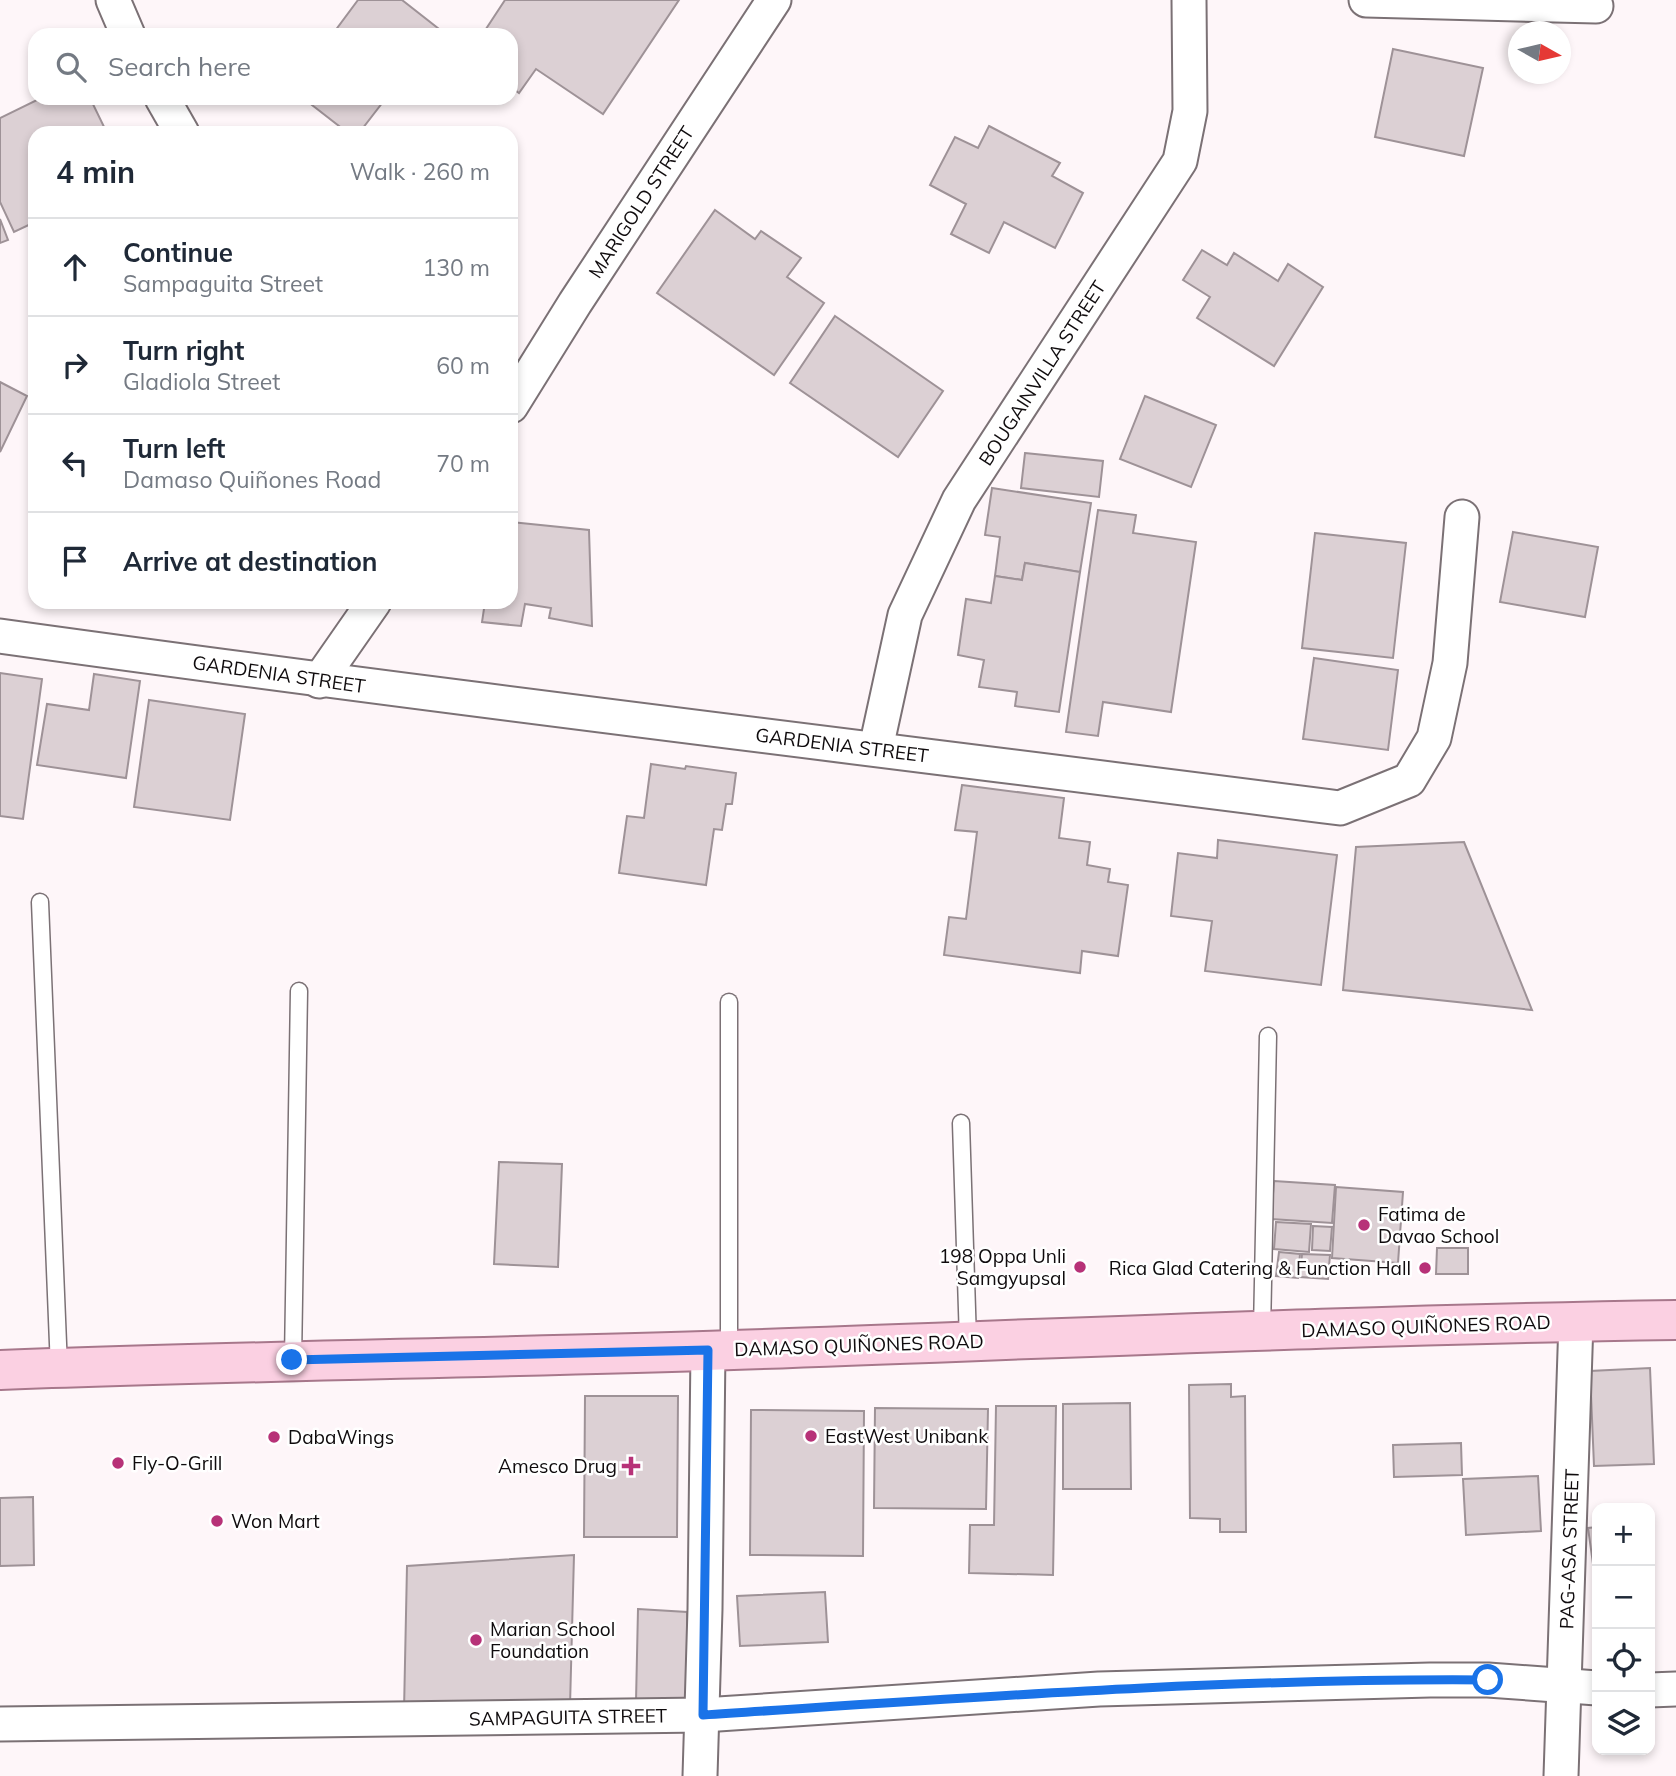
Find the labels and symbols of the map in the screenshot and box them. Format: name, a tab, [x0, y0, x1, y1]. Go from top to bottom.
north arrow	[1508, 21, 1571, 84]
street label: MARIGOLD STREET	[583, 121, 699, 282]
street label: BOUGAINVILLA STREET	[973, 276, 1111, 470]
street label: GARDENIA STREET	[191, 650, 367, 698]
street label: GARDENIA STREET	[754, 722, 930, 768]
place label: Fatima de Davao School	[1378, 1202, 1499, 1248]
marker: Fatima de Davao School	[1356, 1217, 1372, 1233]
place label: 198 Oppa Unli Samgyupsal	[939, 1244, 1066, 1290]
place label: Rica Glad Catering & Function Hall	[1109, 1256, 1411, 1280]
marker: 198 Oppa Unli Samgyupsal	[1072, 1259, 1088, 1275]
marker: Rica Glad Catering & Function Hall	[1417, 1260, 1433, 1276]
street label: DAMASO QUIÑONES ROAD	[1301, 1310, 1551, 1342]
street label: DAMASO QUIÑONES ROAD	[734, 1329, 984, 1361]
route end	[276, 1344, 307, 1375]
place label: EastWest Unibank	[825, 1424, 988, 1448]
place label: DabaWings	[288, 1425, 394, 1449]
marker: EastWest Unibank	[803, 1428, 819, 1444]
marker: DabaWings	[266, 1429, 282, 1445]
place label: Fly-O-Grill	[132, 1451, 222, 1475]
place label: Amesco Drug	[498, 1454, 617, 1478]
marker: Fly-O-Grill	[110, 1455, 126, 1471]
marker: Amesco Drug	[623, 1458, 639, 1474]
street label: PAG-ASA STREET	[1554, 1468, 1584, 1630]
place label: Won Mart	[231, 1509, 320, 1533]
marker: Won Mart	[209, 1513, 225, 1529]
place label: Marian School Foundation	[490, 1617, 615, 1663]
marker: Marian School Foundation	[468, 1632, 484, 1648]
route start	[1472, 1664, 1503, 1695]
street label: SAMPAGUITA STREET	[469, 1703, 668, 1731]

